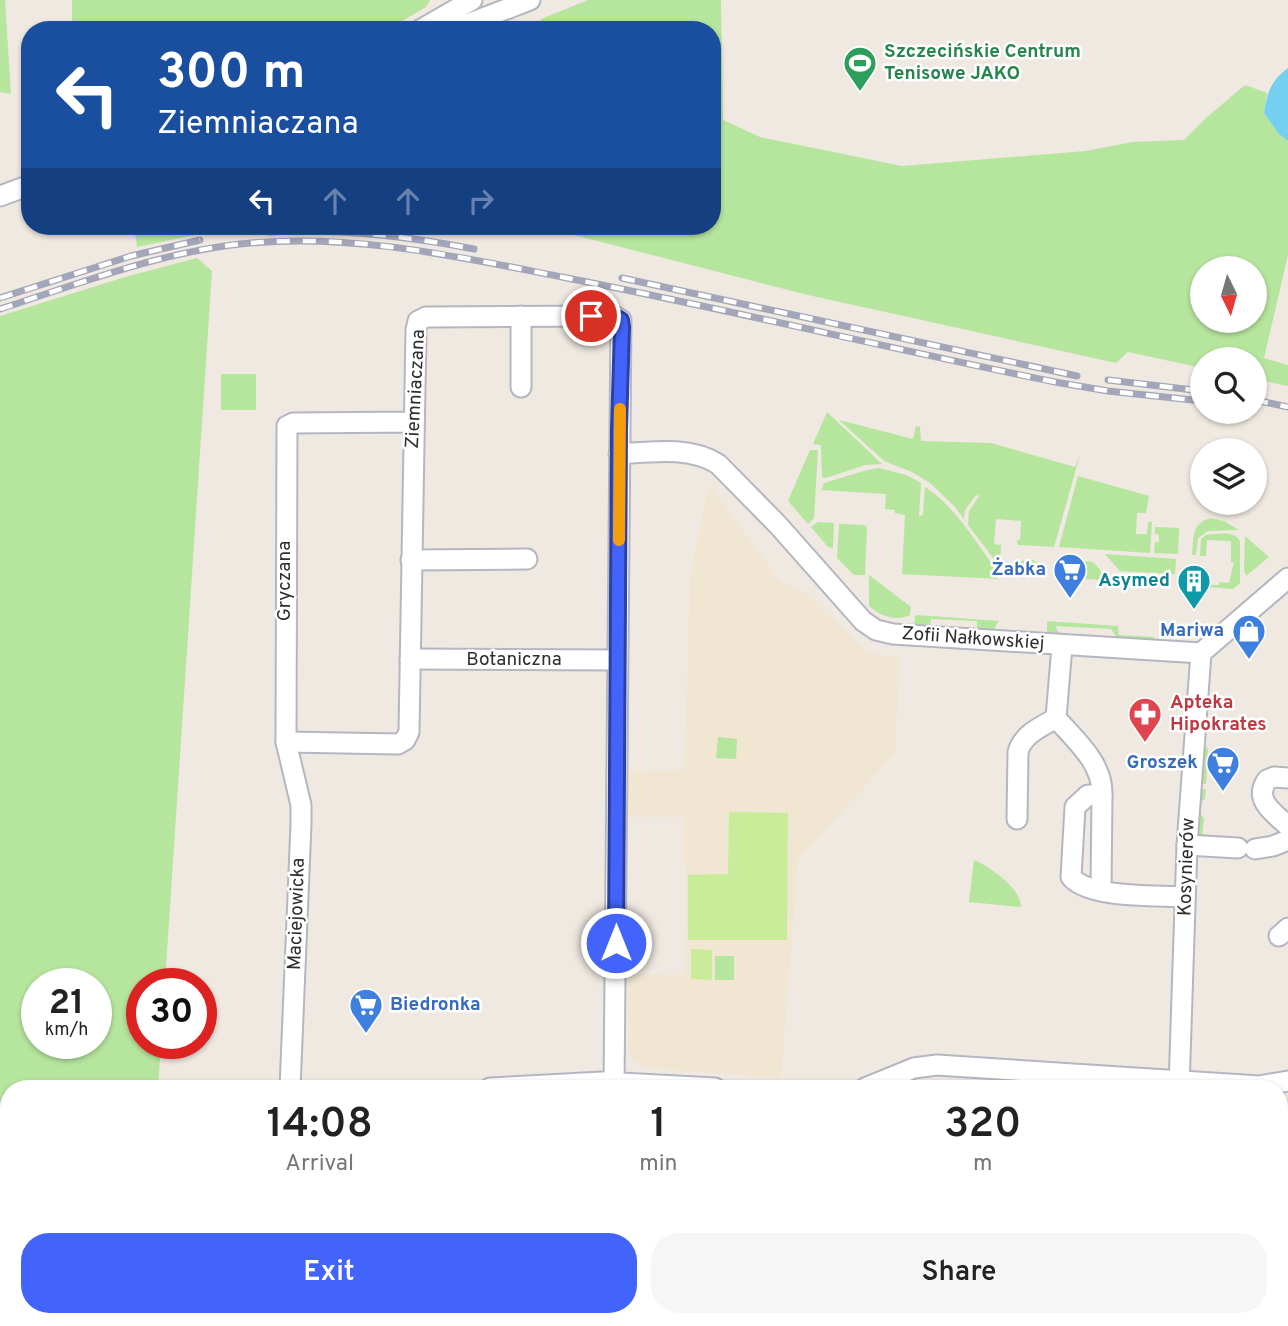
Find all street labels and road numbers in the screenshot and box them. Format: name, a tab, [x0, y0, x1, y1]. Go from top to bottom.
street label: Ziemniaczana	[401, 329, 431, 449]
street label: Gryczana	[273, 541, 297, 621]
street label: Zofii Nałkowskiej	[901, 622, 1045, 656]
street label: Botaniczna	[466, 648, 562, 672]
street label: Kosynierów	[1173, 817, 1201, 917]
street label: Maciejowicka	[283, 857, 311, 971]

